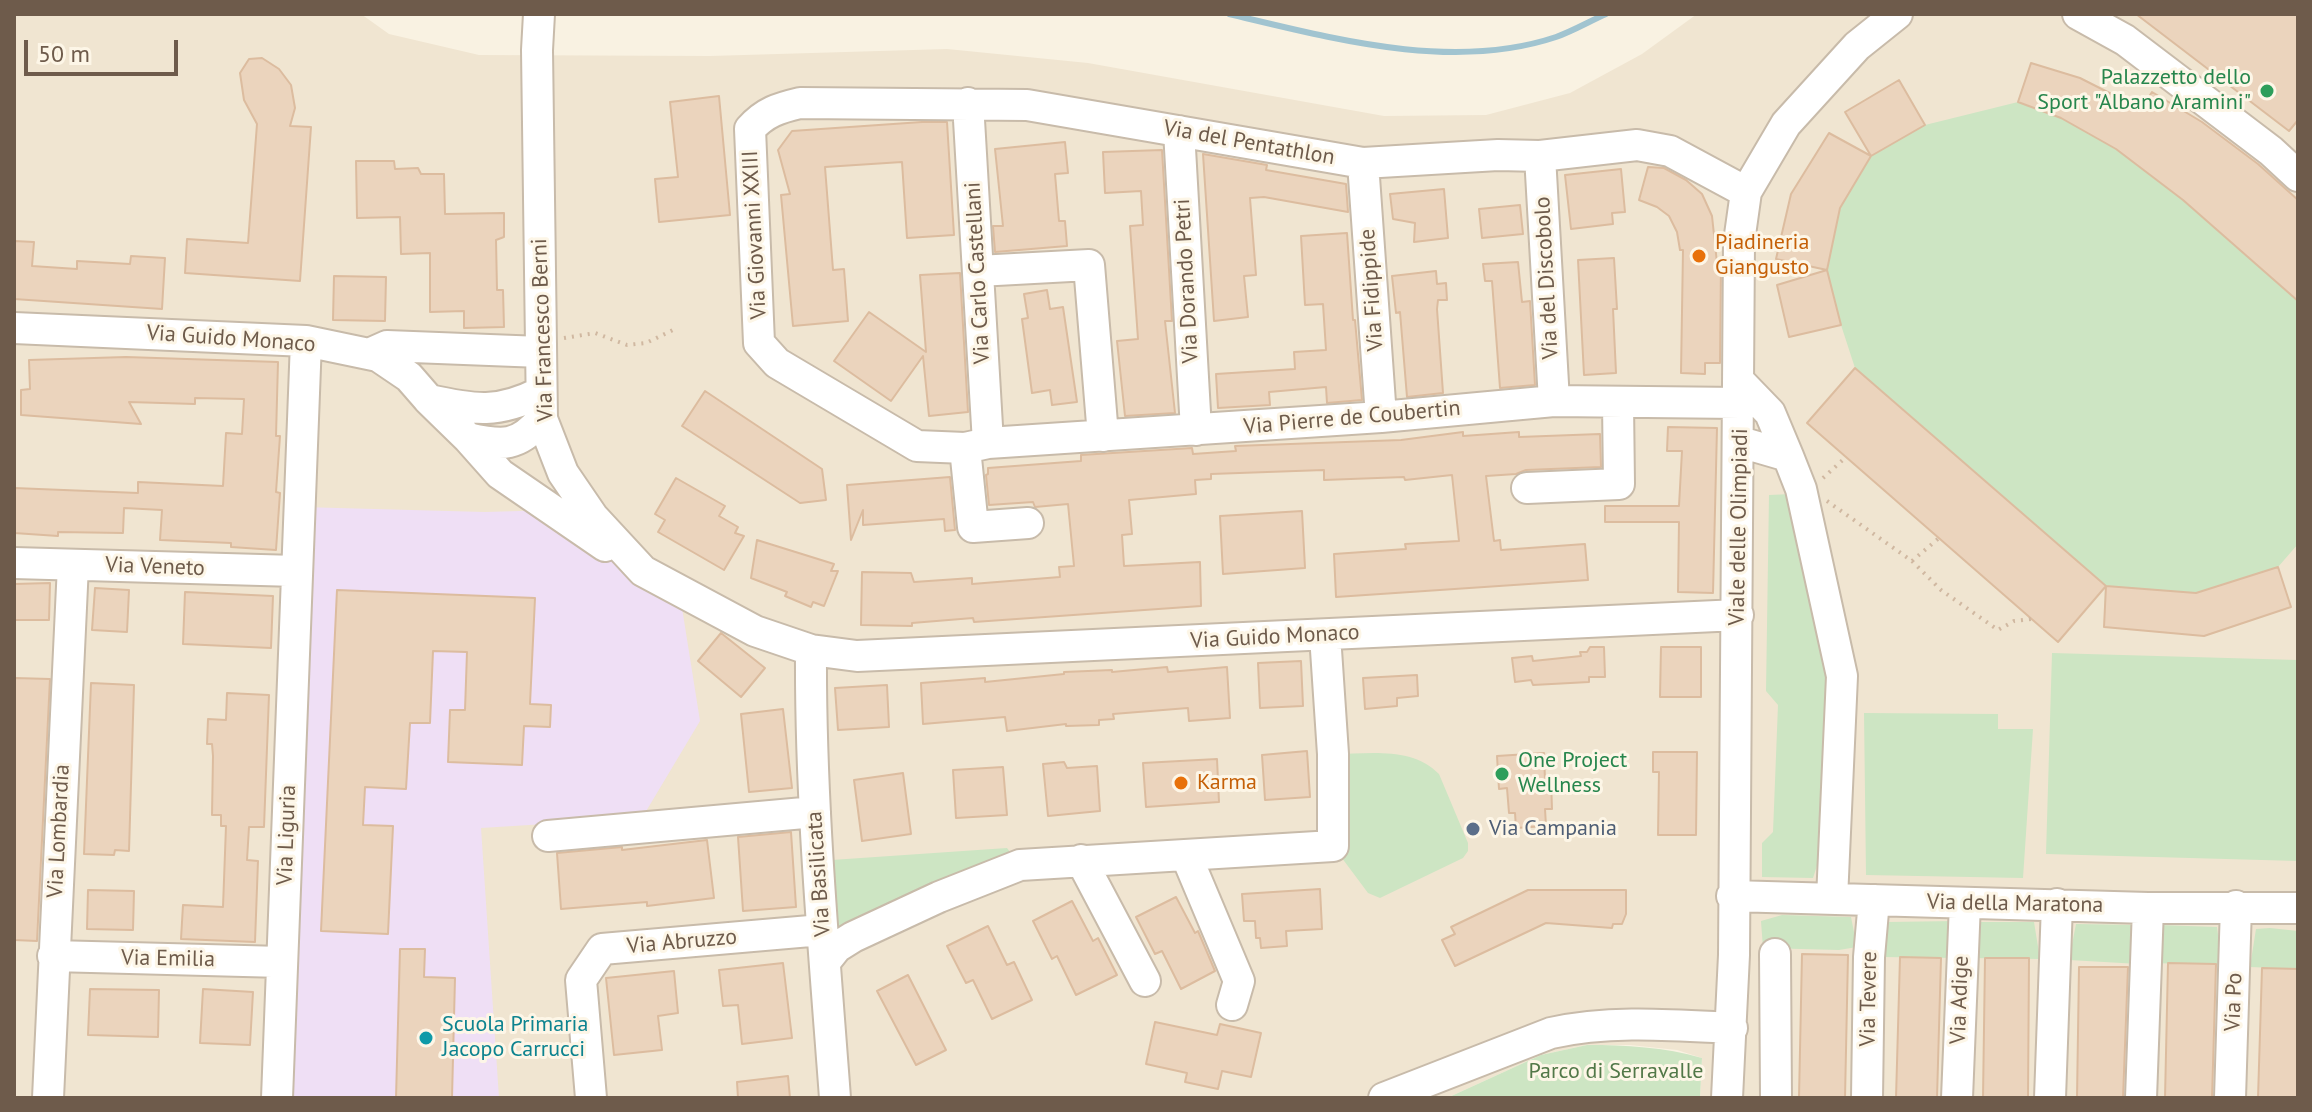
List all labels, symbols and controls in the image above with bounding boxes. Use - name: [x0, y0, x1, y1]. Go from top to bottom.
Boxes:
- scale bar: [28, 24, 182, 74]
- text: 50 m: [38, 38, 90, 69]
- place label: Palazzetto dello Sport "Albano Aramini": [2037, 65, 2251, 116]
- marker: Palazzetto dello Sport "Albano Aramini": [2258, 82, 2276, 100]
- street label: Via del Pentathlon: [1161, 115, 1337, 171]
- street label: Via Giovanni XXIII: [737, 150, 773, 320]
- street label: Via Carlo Castellani: [960, 181, 996, 365]
- street label: Via del Discobolo: [1530, 196, 1564, 360]
- street label: Via Dorando Petri: [1170, 198, 1204, 364]
- street label: Via Fidippide: [1355, 228, 1389, 352]
- place label: Piadineria Giangusto: [1715, 230, 1809, 282]
- street label: Via Francesco Berni: [527, 238, 559, 422]
- marker: Piadineria Giangusto: [1690, 247, 1708, 265]
- street label: Via Guido Monaco: [146, 320, 316, 358]
- street label: Via Pierre de Coubertin: [1243, 395, 1461, 441]
- street label: Viale delle Olimpiadi: [1724, 428, 1754, 626]
- street label: Via Veneto: [105, 552, 205, 582]
- street label: Via Guido Monaco: [1190, 619, 1360, 655]
- place label: One Project Wellness: [1518, 748, 1627, 800]
- street label: Via Lombardia: [42, 763, 76, 899]
- marker: One Project Wellness: [1493, 765, 1511, 783]
- place label: Karma: [1197, 770, 1257, 796]
- marker: Karma: [1172, 774, 1190, 792]
- street label: Via Liguria: [272, 784, 302, 886]
- street label: Via Basilicata: [801, 810, 837, 938]
- place label: Via Campania: [1489, 816, 1617, 842]
- marker: Via Campania: [1464, 820, 1482, 838]
- street label: Via della Maratona: [1927, 889, 2103, 919]
- street label: Via Abruzzo: [626, 924, 738, 960]
- street label: Via Emilia: [121, 945, 215, 973]
- street label: Via Tevere: [1855, 951, 1883, 1047]
- street label: Via Adige: [1945, 955, 1975, 1045]
- street label: Via Po: [2220, 972, 2248, 1032]
- place label: Scuola Primaria Jacopo Carrucci: [442, 1012, 588, 1064]
- marker: Scuola Primaria Jacopo Carrucci: [417, 1029, 435, 1047]
- park label: Parco di Serravalle: [1529, 1059, 1703, 1085]

